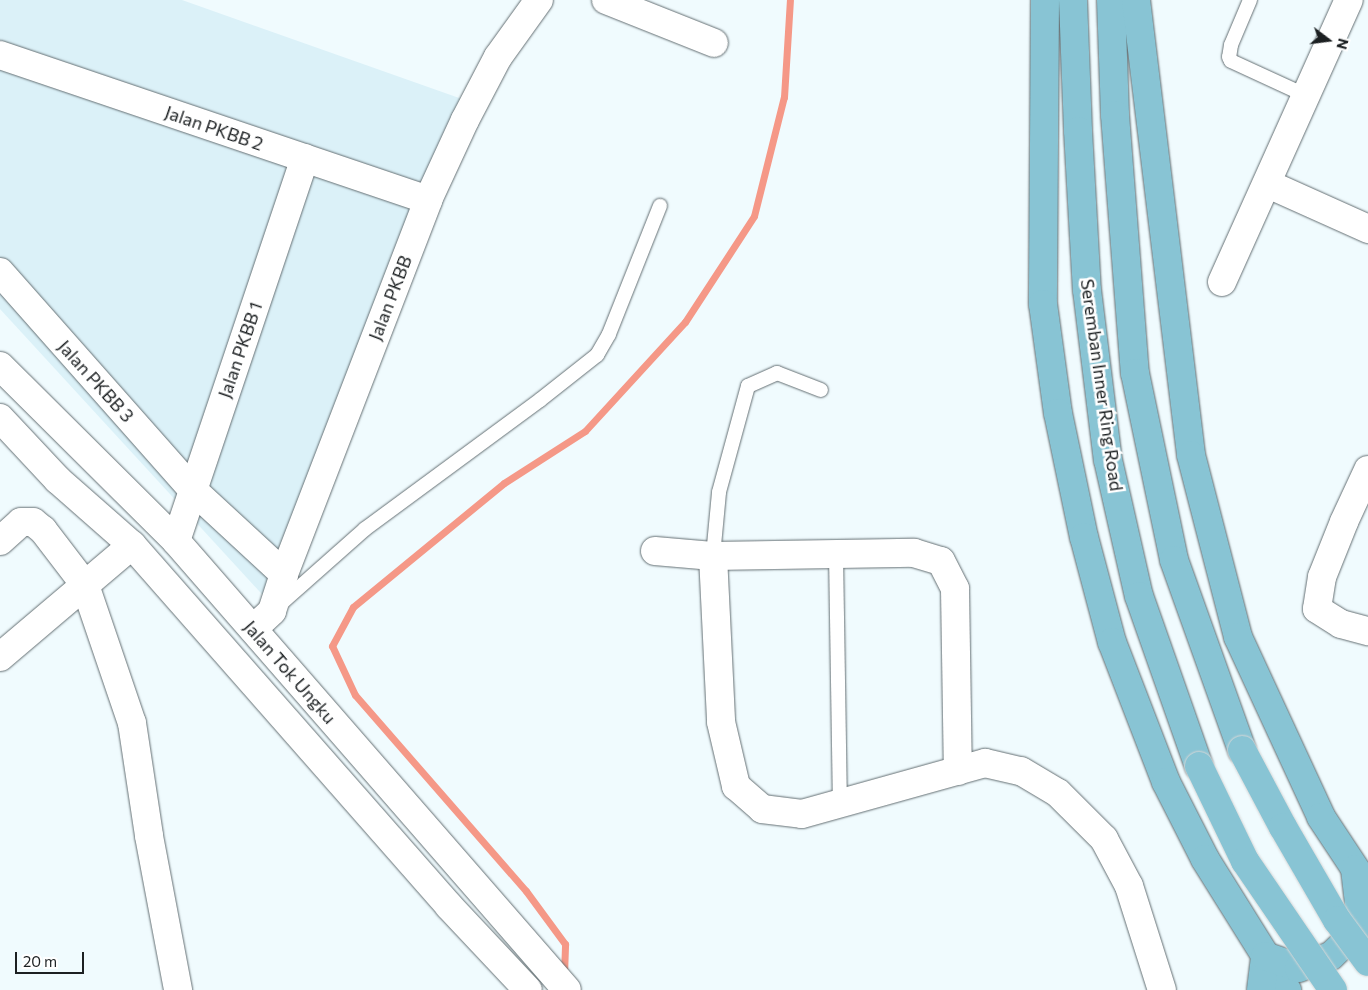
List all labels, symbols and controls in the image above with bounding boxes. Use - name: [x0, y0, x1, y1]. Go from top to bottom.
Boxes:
- north arrow: [1303, 15, 1353, 65]
- text: N: [1333, 37, 1353, 51]
- street label: Jalan PKBB 2: [162, 101, 266, 155]
- street label: Jalan PKBB: [364, 253, 416, 343]
- street label: Seremban Inner Ring Road: [1076, 278, 1128, 492]
- street label: Jalan PKBB 1: [213, 299, 267, 401]
- street label: Jalan PKBB 3: [54, 336, 138, 426]
- street label: Jalan Tok Ungku: [239, 616, 341, 728]
- scale bar: [18, 942, 86, 974]
- text: 20 m: [23, 952, 57, 970]

